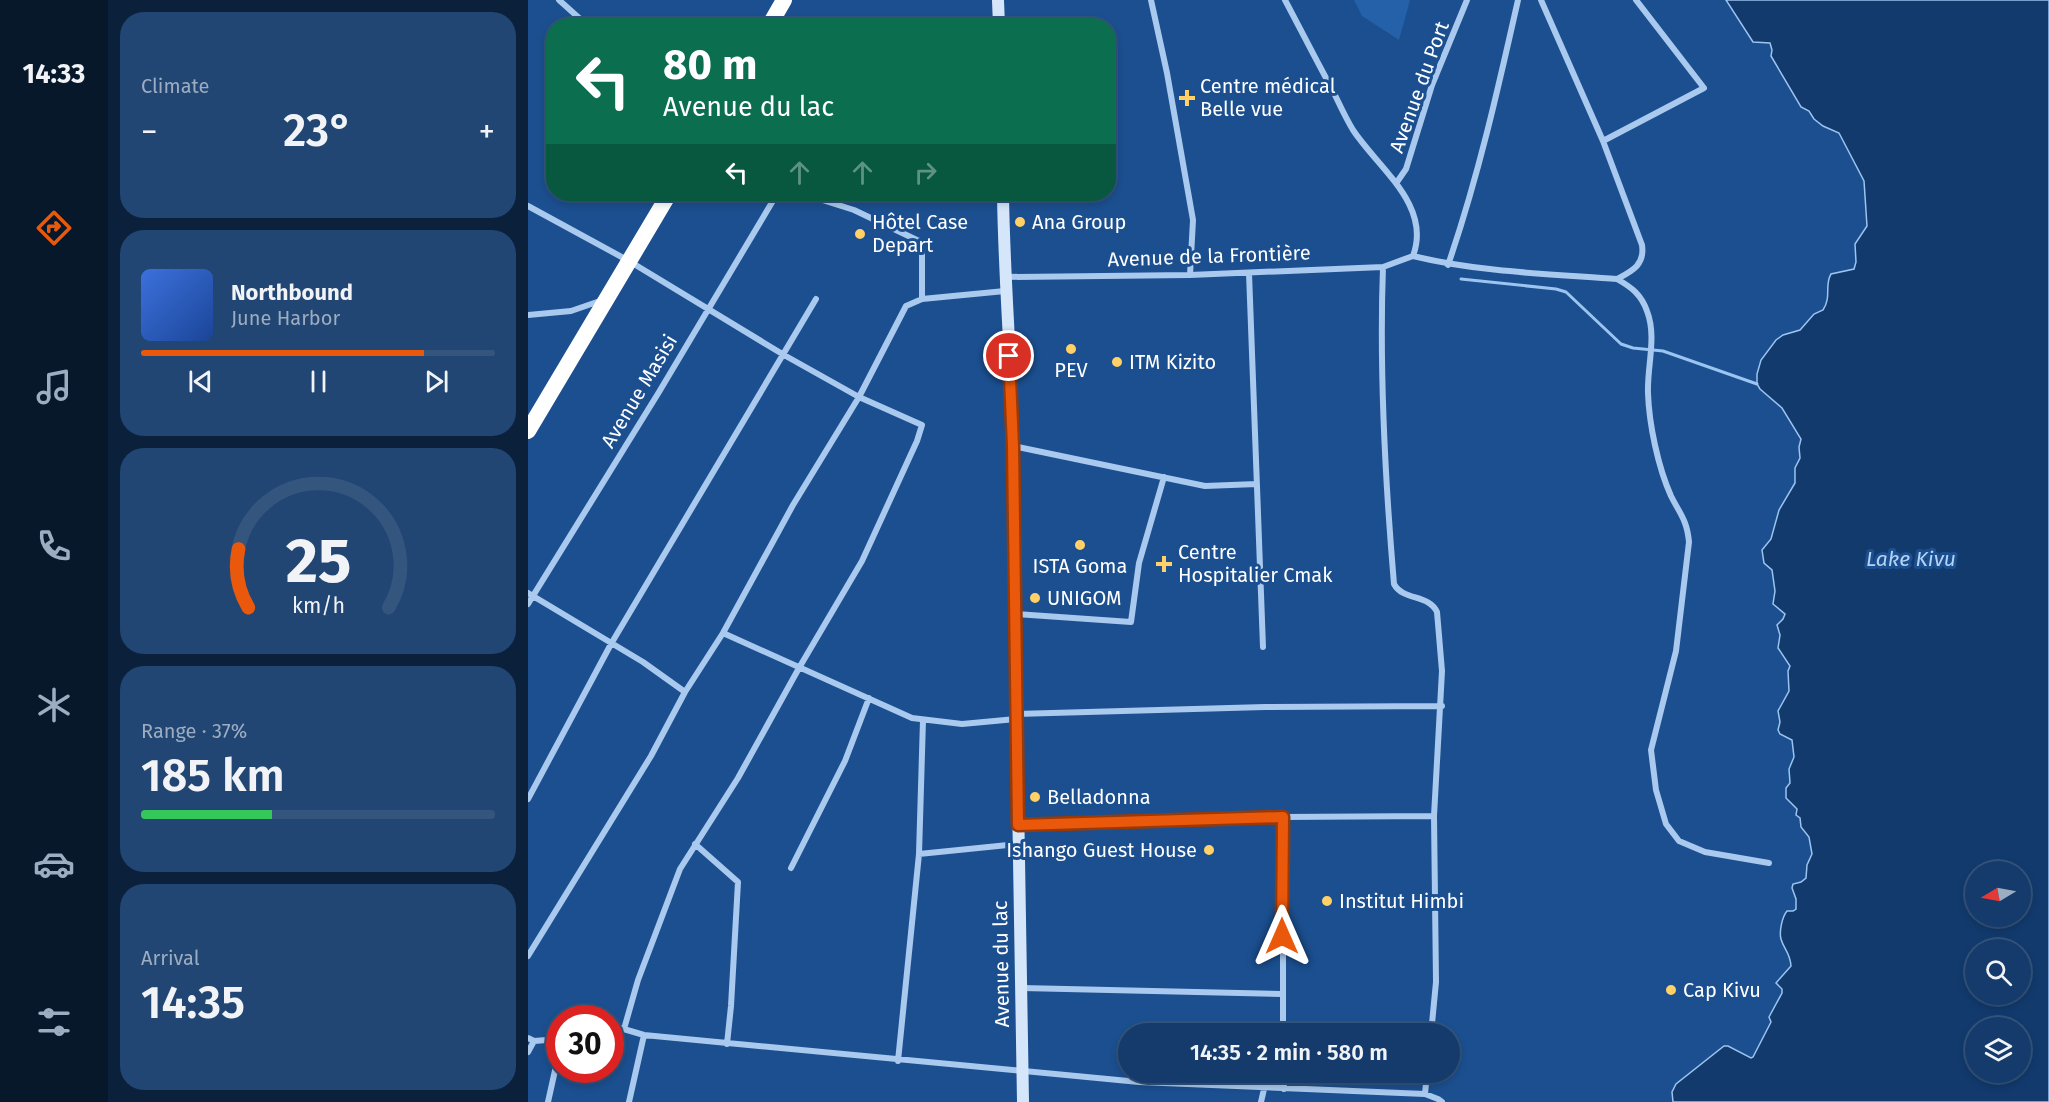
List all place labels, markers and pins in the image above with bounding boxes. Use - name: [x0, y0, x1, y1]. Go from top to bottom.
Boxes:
- place label: Centre médical Belle vue: [1200, 74, 1336, 121]
- marker: Centre médical Belle vue: [1178, 89, 1196, 107]
- place label: Hôtel Case Depart: [872, 210, 968, 257]
- place label: Ana Group: [1032, 210, 1126, 234]
- marker: Ana Group: [1013, 215, 1027, 229]
- marker: Hôtel Case Depart: [853, 227, 867, 241]
- pin: [983, 330, 1034, 381]
- marker: PEV: [1064, 342, 1078, 356]
- place label: ITM Kizito: [1129, 350, 1216, 374]
- marker: ITM Kizito: [1110, 355, 1124, 369]
- place label: PEV: [1054, 358, 1088, 382]
- marker: ISTA Goma: [1073, 538, 1087, 552]
- place label: Centre Hospitalier Cmak: [1178, 540, 1333, 587]
- place label: ISTA Goma: [1033, 554, 1127, 578]
- marker: Centre Hospitalier Cmak: [1155, 555, 1173, 573]
- place label: UNIGOM: [1047, 586, 1122, 610]
- marker: UNIGOM: [1028, 591, 1042, 605]
- place label: Belladonna: [1047, 785, 1151, 809]
- marker: Belladonna: [1028, 790, 1042, 804]
- place label: Ishango Guest House: [1006, 838, 1197, 862]
- marker: Ishango Guest House: [1202, 843, 1216, 857]
- place label: Institut Himbi: [1339, 889, 1464, 913]
- marker: Institut Himbi: [1320, 894, 1334, 908]
- place label: Cap Kivu: [1683, 978, 1761, 1002]
- marker: Cap Kivu: [1664, 983, 1678, 997]

